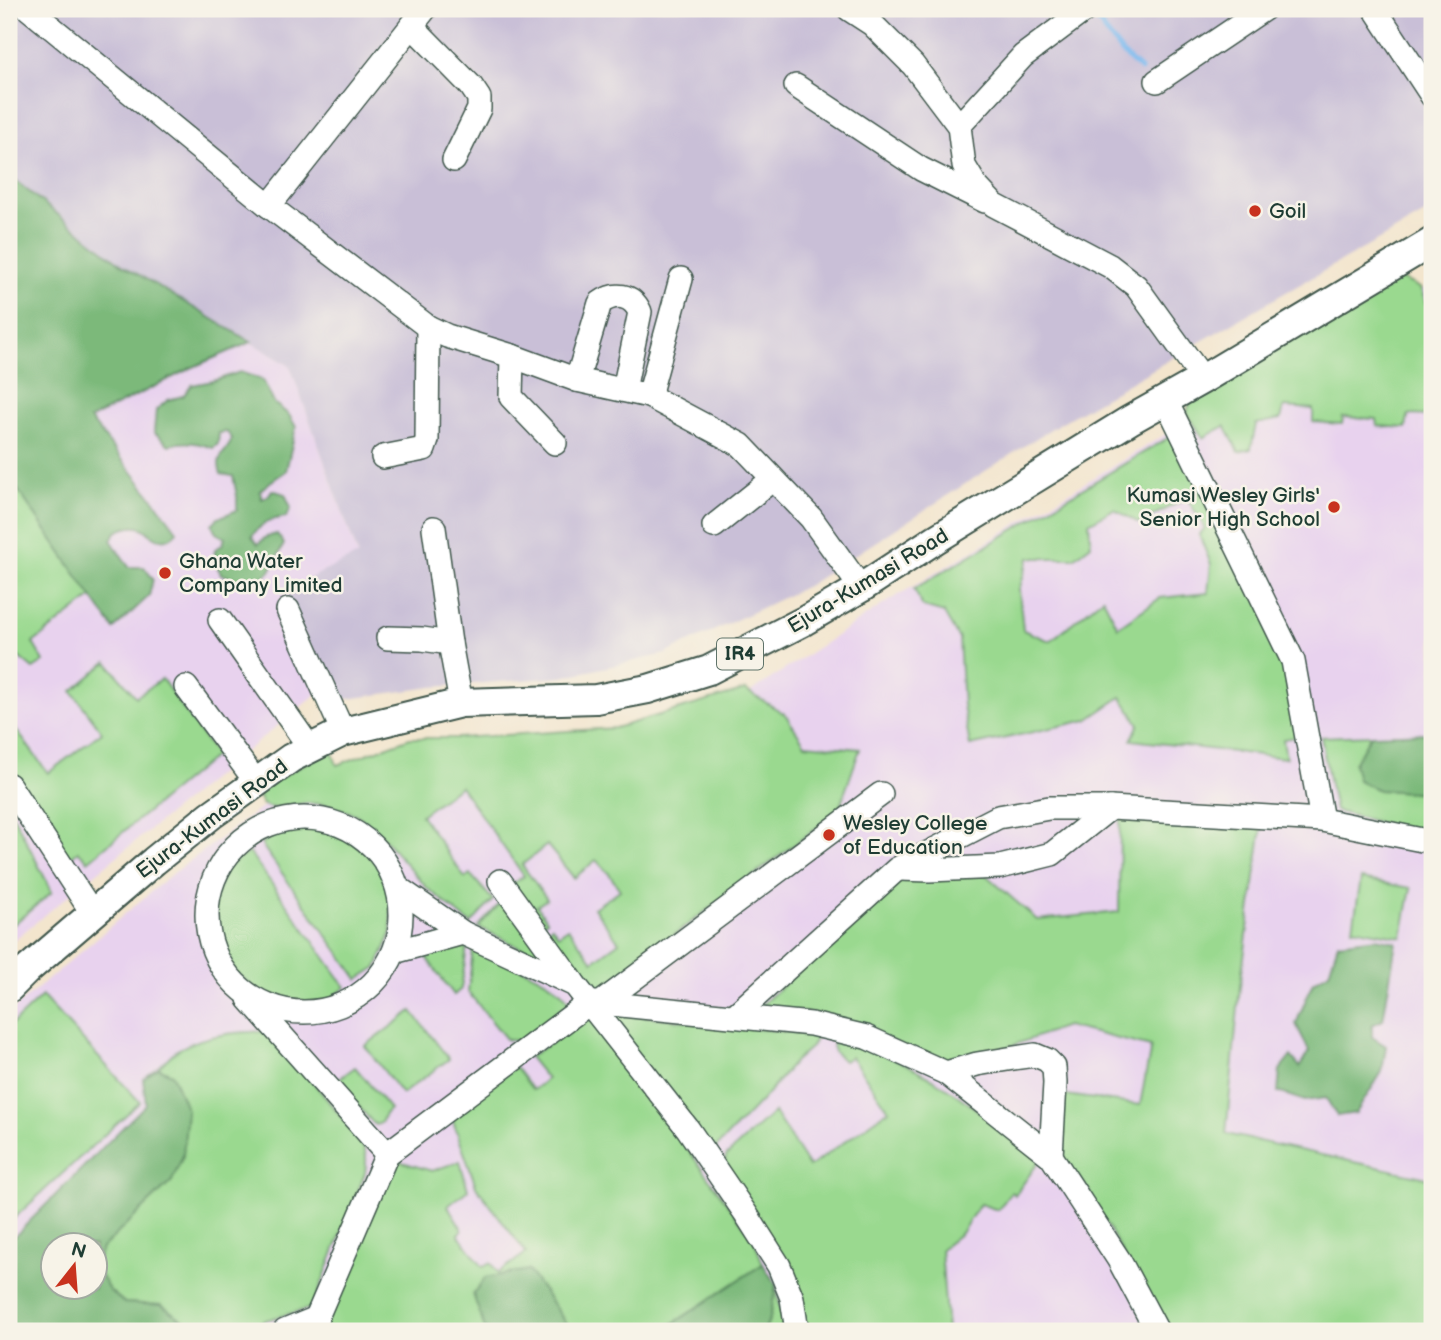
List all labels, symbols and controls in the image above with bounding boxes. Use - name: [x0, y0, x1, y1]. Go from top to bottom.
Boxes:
- place label: Goil: [1269, 199, 1306, 224]
- marker: Goil: [1247, 203, 1263, 219]
- place label: Kumasi Wesley Girls' Senior High School: [1126, 483, 1320, 532]
- marker: Kumasi Wesley Girls' Senior High School: [1326, 499, 1342, 515]
- street label: Ejura-Kumasi Road: [783, 523, 953, 639]
- place label: Ghana Water Company Limited: [179, 549, 343, 598]
- marker: Ghana Water Company Limited: [157, 565, 173, 581]
- road number: IR4: [717, 638, 763, 670]
- street label: Ejura-Kumasi Road: [131, 754, 293, 884]
- place label: Wesley College of Education: [843, 811, 988, 860]
- marker: Wesley College of Education: [821, 827, 837, 843]
- north arrow: [38, 1232, 108, 1302]
- text: N: [68, 1238, 89, 1264]

